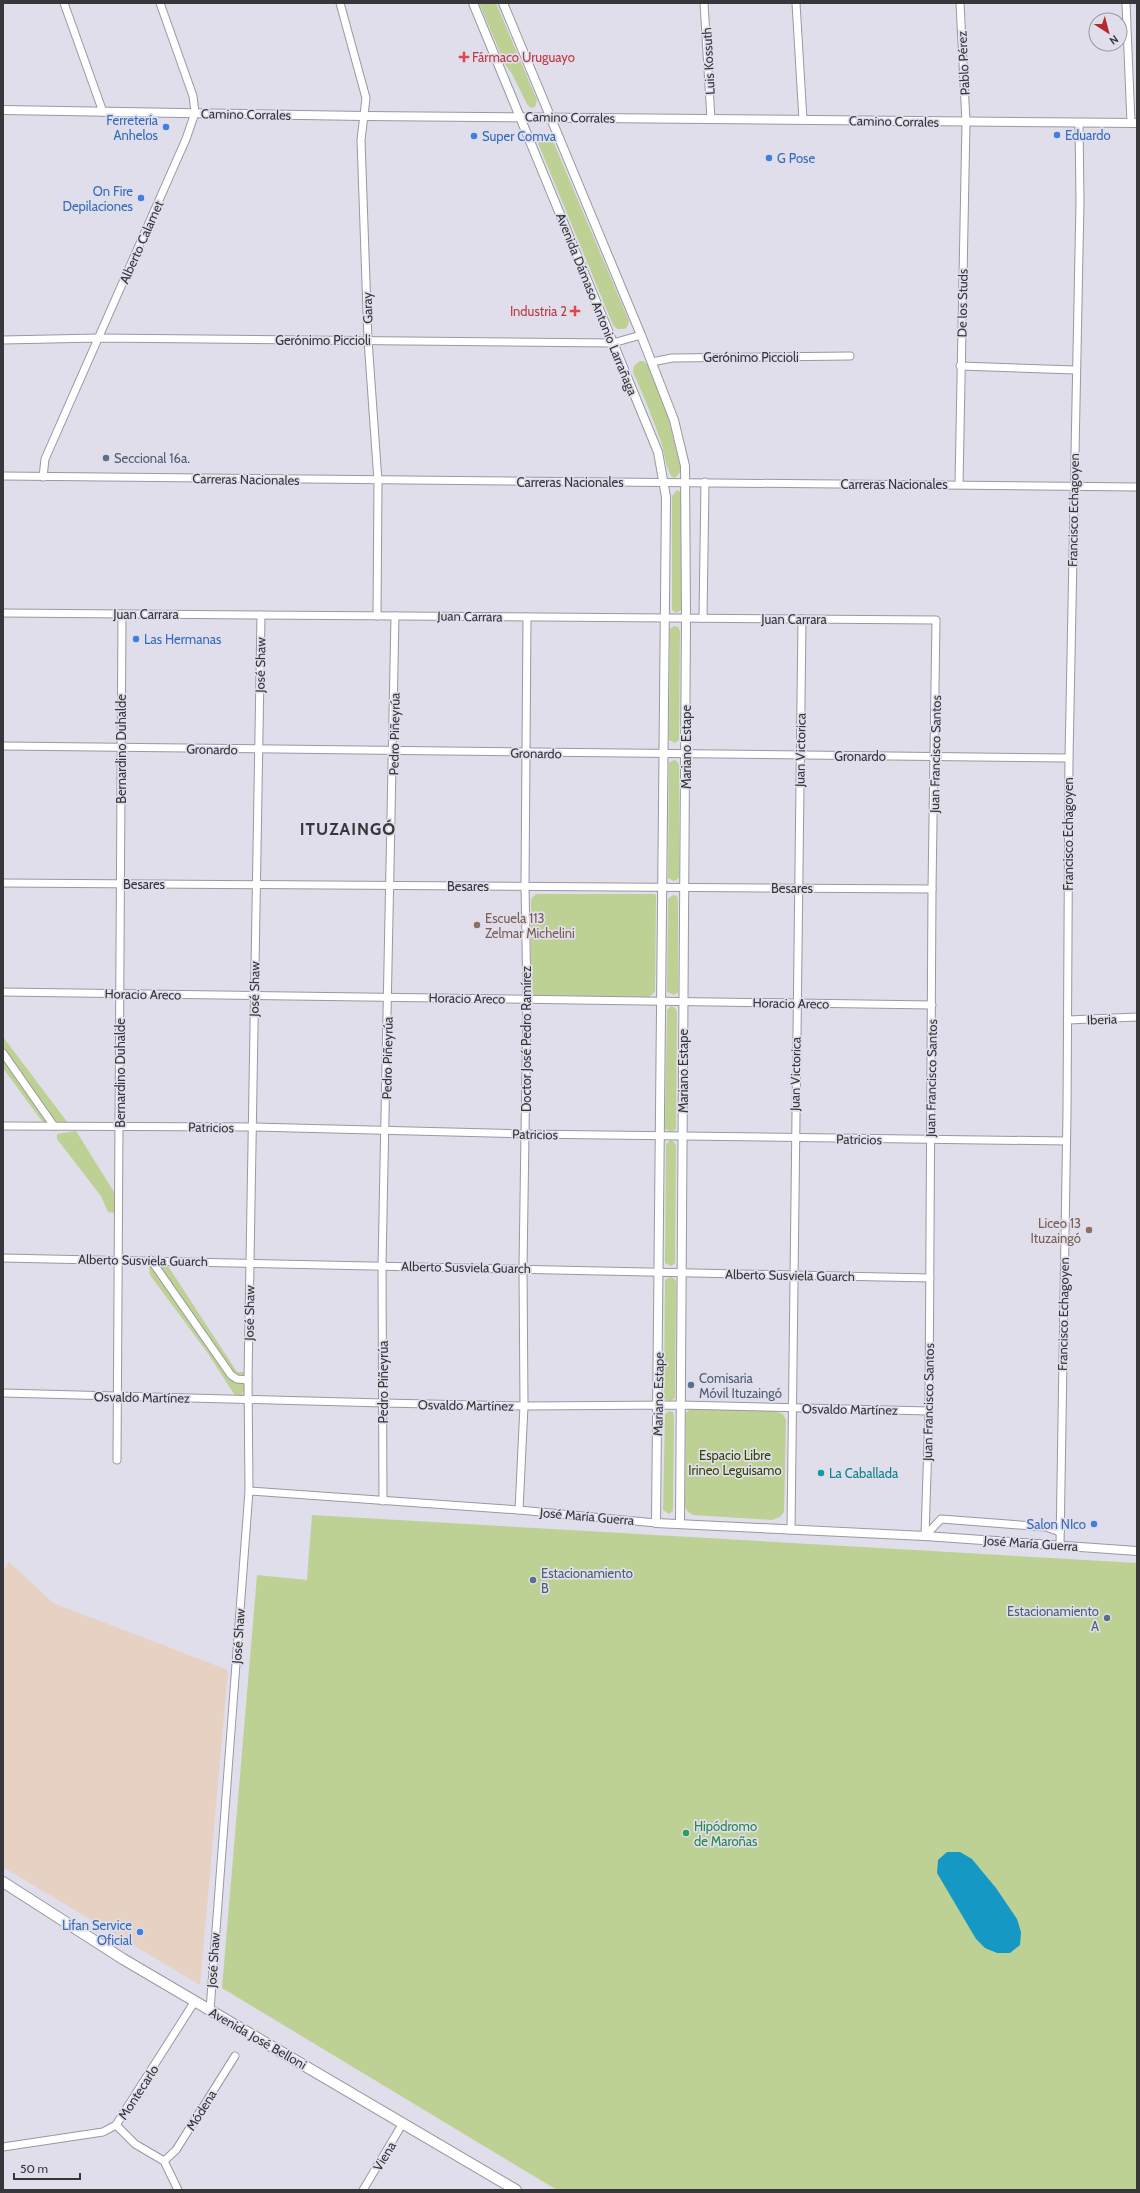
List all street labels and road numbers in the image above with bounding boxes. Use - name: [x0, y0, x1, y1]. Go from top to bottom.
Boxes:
- street label: Luis Kossuth: [698, 27, 718, 95]
- street label: Pablo Pérez: [953, 30, 973, 96]
- street label: Camino Corrales: [201, 105, 292, 123]
- street label: Camino Corrales: [525, 108, 616, 126]
- street label: Camino Corrales: [849, 112, 940, 130]
- street label: Alberto Calamet: [116, 197, 167, 286]
- street label: Avenida Dámaso Antonio Larrañaga: [553, 210, 641, 398]
- street label: De los Studs: [953, 268, 971, 337]
- street label: Garay: [358, 292, 376, 324]
- street label: Gerónimo Piccioli: [275, 332, 371, 348]
- street label: Gerónimo Piccioli: [703, 349, 799, 365]
- street label: Francisco Echagoyen: [1064, 453, 1082, 567]
- street label: Carreras Nacionales: [192, 470, 300, 488]
- street label: Carreras Nacionales: [516, 474, 624, 490]
- street label: Carreras Nacionales: [840, 476, 948, 492]
- street label: Juan Carrara: [112, 606, 179, 622]
- street label: Juan Carrara: [436, 607, 504, 625]
- street label: Juan Carrara: [760, 611, 827, 627]
- street label: José Shaw: [252, 637, 268, 694]
- street label: Pedro Piñeyrúa: [385, 692, 403, 776]
- street label: Bernardino Duhalde: [113, 694, 129, 804]
- street label: Juan Francisco Santos: [926, 694, 944, 814]
- street label: Mariano Estape: [678, 705, 694, 789]
- street label: Juan Victorica: [791, 712, 809, 788]
- street label: Gronardo: [186, 741, 238, 757]
- street label: Gronardo: [510, 745, 562, 761]
- street label: Gronardo: [834, 748, 886, 764]
- street label: Francisco Echagoyen: [1060, 777, 1076, 891]
- street label: Besares: [123, 876, 166, 892]
- street label: Besares: [447, 878, 490, 894]
- street label: Besares: [771, 880, 814, 896]
- street label: José Shaw: [246, 961, 262, 1018]
- street label: Doctor José Pedro Ramírez: [518, 966, 534, 1112]
- street label: Horacio Areco: [105, 985, 181, 1003]
- street label: Horacio Areco: [429, 989, 505, 1007]
- street label: Horacio Areco: [753, 994, 829, 1012]
- street label: Iberia: [1087, 1010, 1118, 1028]
- street label: Pedro Piñeyrúa: [378, 1016, 396, 1100]
- street label: Bernardino Duhalde: [112, 1018, 128, 1128]
- street label: Juan Francisco Santos: [922, 1018, 940, 1138]
- street label: Mariano Estape: [675, 1029, 691, 1113]
- street label: Juan Victorica: [786, 1036, 804, 1112]
- street label: Patricios: [188, 1119, 235, 1135]
- street label: Patricios: [512, 1126, 559, 1142]
- street label: Patricios: [836, 1131, 883, 1147]
- street label: Alberto Susviela Guarch: [78, 1251, 208, 1269]
- street label: Francisco Echagoyen: [1054, 1257, 1072, 1371]
- street label: Alberto Susviela Guarch: [401, 1258, 531, 1276]
- street label: Alberto Susviela Guarch: [725, 1266, 855, 1284]
- street label: José Shaw: [241, 1285, 257, 1342]
- street label: Pedro Piñeyrúa: [375, 1340, 391, 1423]
- street label: Juan Francisco Santos: [919, 1342, 937, 1462]
- street label: Mariano Estape: [649, 1351, 667, 1436]
- street label: Osvaldo Martínez: [94, 1388, 190, 1406]
- street label: Osvaldo Martínez: [418, 1396, 514, 1414]
- street label: Osvaldo Martínez: [802, 1400, 898, 1418]
- street label: José María Guerra: [538, 1504, 636, 1528]
- street label: José María Guerra: [982, 1532, 1079, 1554]
- street label: José Shaw: [228, 1607, 248, 1665]
- street label: José Shaw: [203, 1931, 223, 1989]
- street label: Avenida José Belloni: [206, 2004, 310, 2072]
- street label: Montecarlo: [114, 2062, 162, 2122]
- street label: Módena: [182, 2086, 220, 2133]
- street label: Viena: [369, 2138, 399, 2174]

